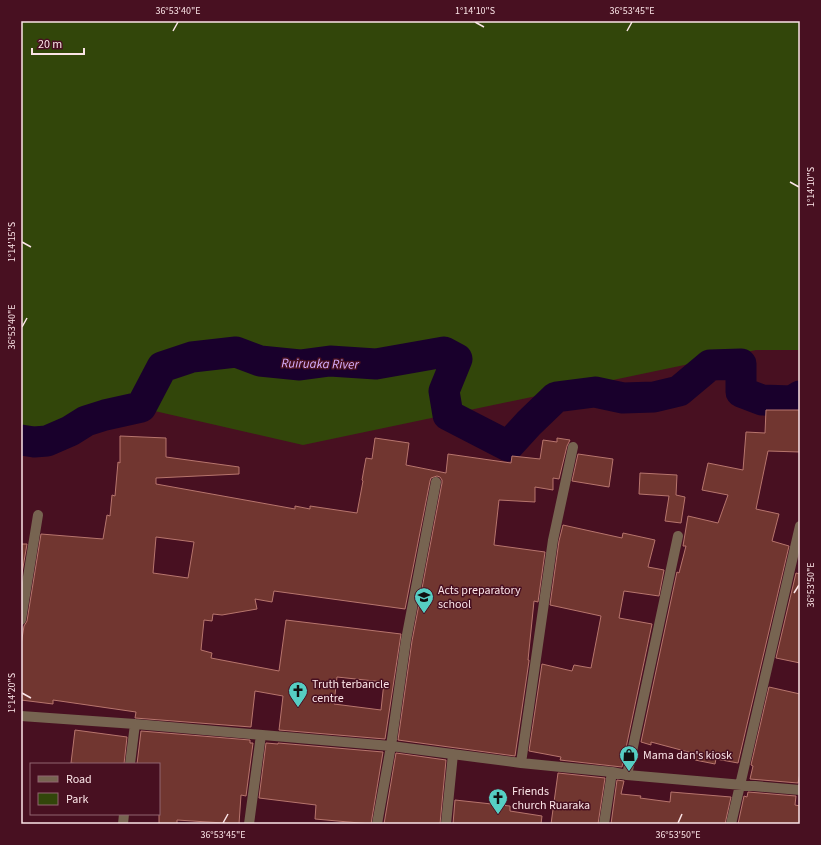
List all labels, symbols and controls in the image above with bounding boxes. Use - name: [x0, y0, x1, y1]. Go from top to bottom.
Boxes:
- text: 36°53'40"E: [155, 4, 201, 18]
- text: 1°14'10"S: [455, 4, 495, 18]
- text: 36°53'45"E: [609, 4, 655, 18]
- scale bar: [32, 30, 84, 56]
- text: 20 m: [38, 36, 62, 53]
- text: 1°14'10"S: [804, 167, 818, 207]
- text: 1°14'15"S: [5, 222, 19, 262]
- text: 36°53'40"E: [5, 304, 19, 350]
- water label: Ruiruaka River: [281, 354, 359, 374]
- text: 36°53'50"E: [804, 562, 818, 608]
- place label: Acts preparatory school: [438, 582, 521, 613]
- school or university icon: Acts preparatory school: [413, 586, 435, 614]
- text: 1°14'20"S: [5, 673, 19, 713]
- place label: Truth terbancle centre: [312, 676, 389, 707]
- church icon: Truth terbancle centre: [287, 680, 309, 708]
- shop icon: Mama dan's kiosk: [618, 744, 640, 772]
- place label: Mama dan's kiosk: [643, 747, 732, 764]
- legend: [30, 763, 160, 815]
- text: Road: [66, 771, 92, 788]
- place label: Friends church Ruaraka: [512, 783, 590, 814]
- church icon: Friends church Ruaraka: [487, 787, 509, 815]
- text: Park: [66, 791, 88, 808]
- text: 36°53'45"E: [200, 828, 246, 842]
- text: 36°53'50"E: [655, 828, 701, 842]

